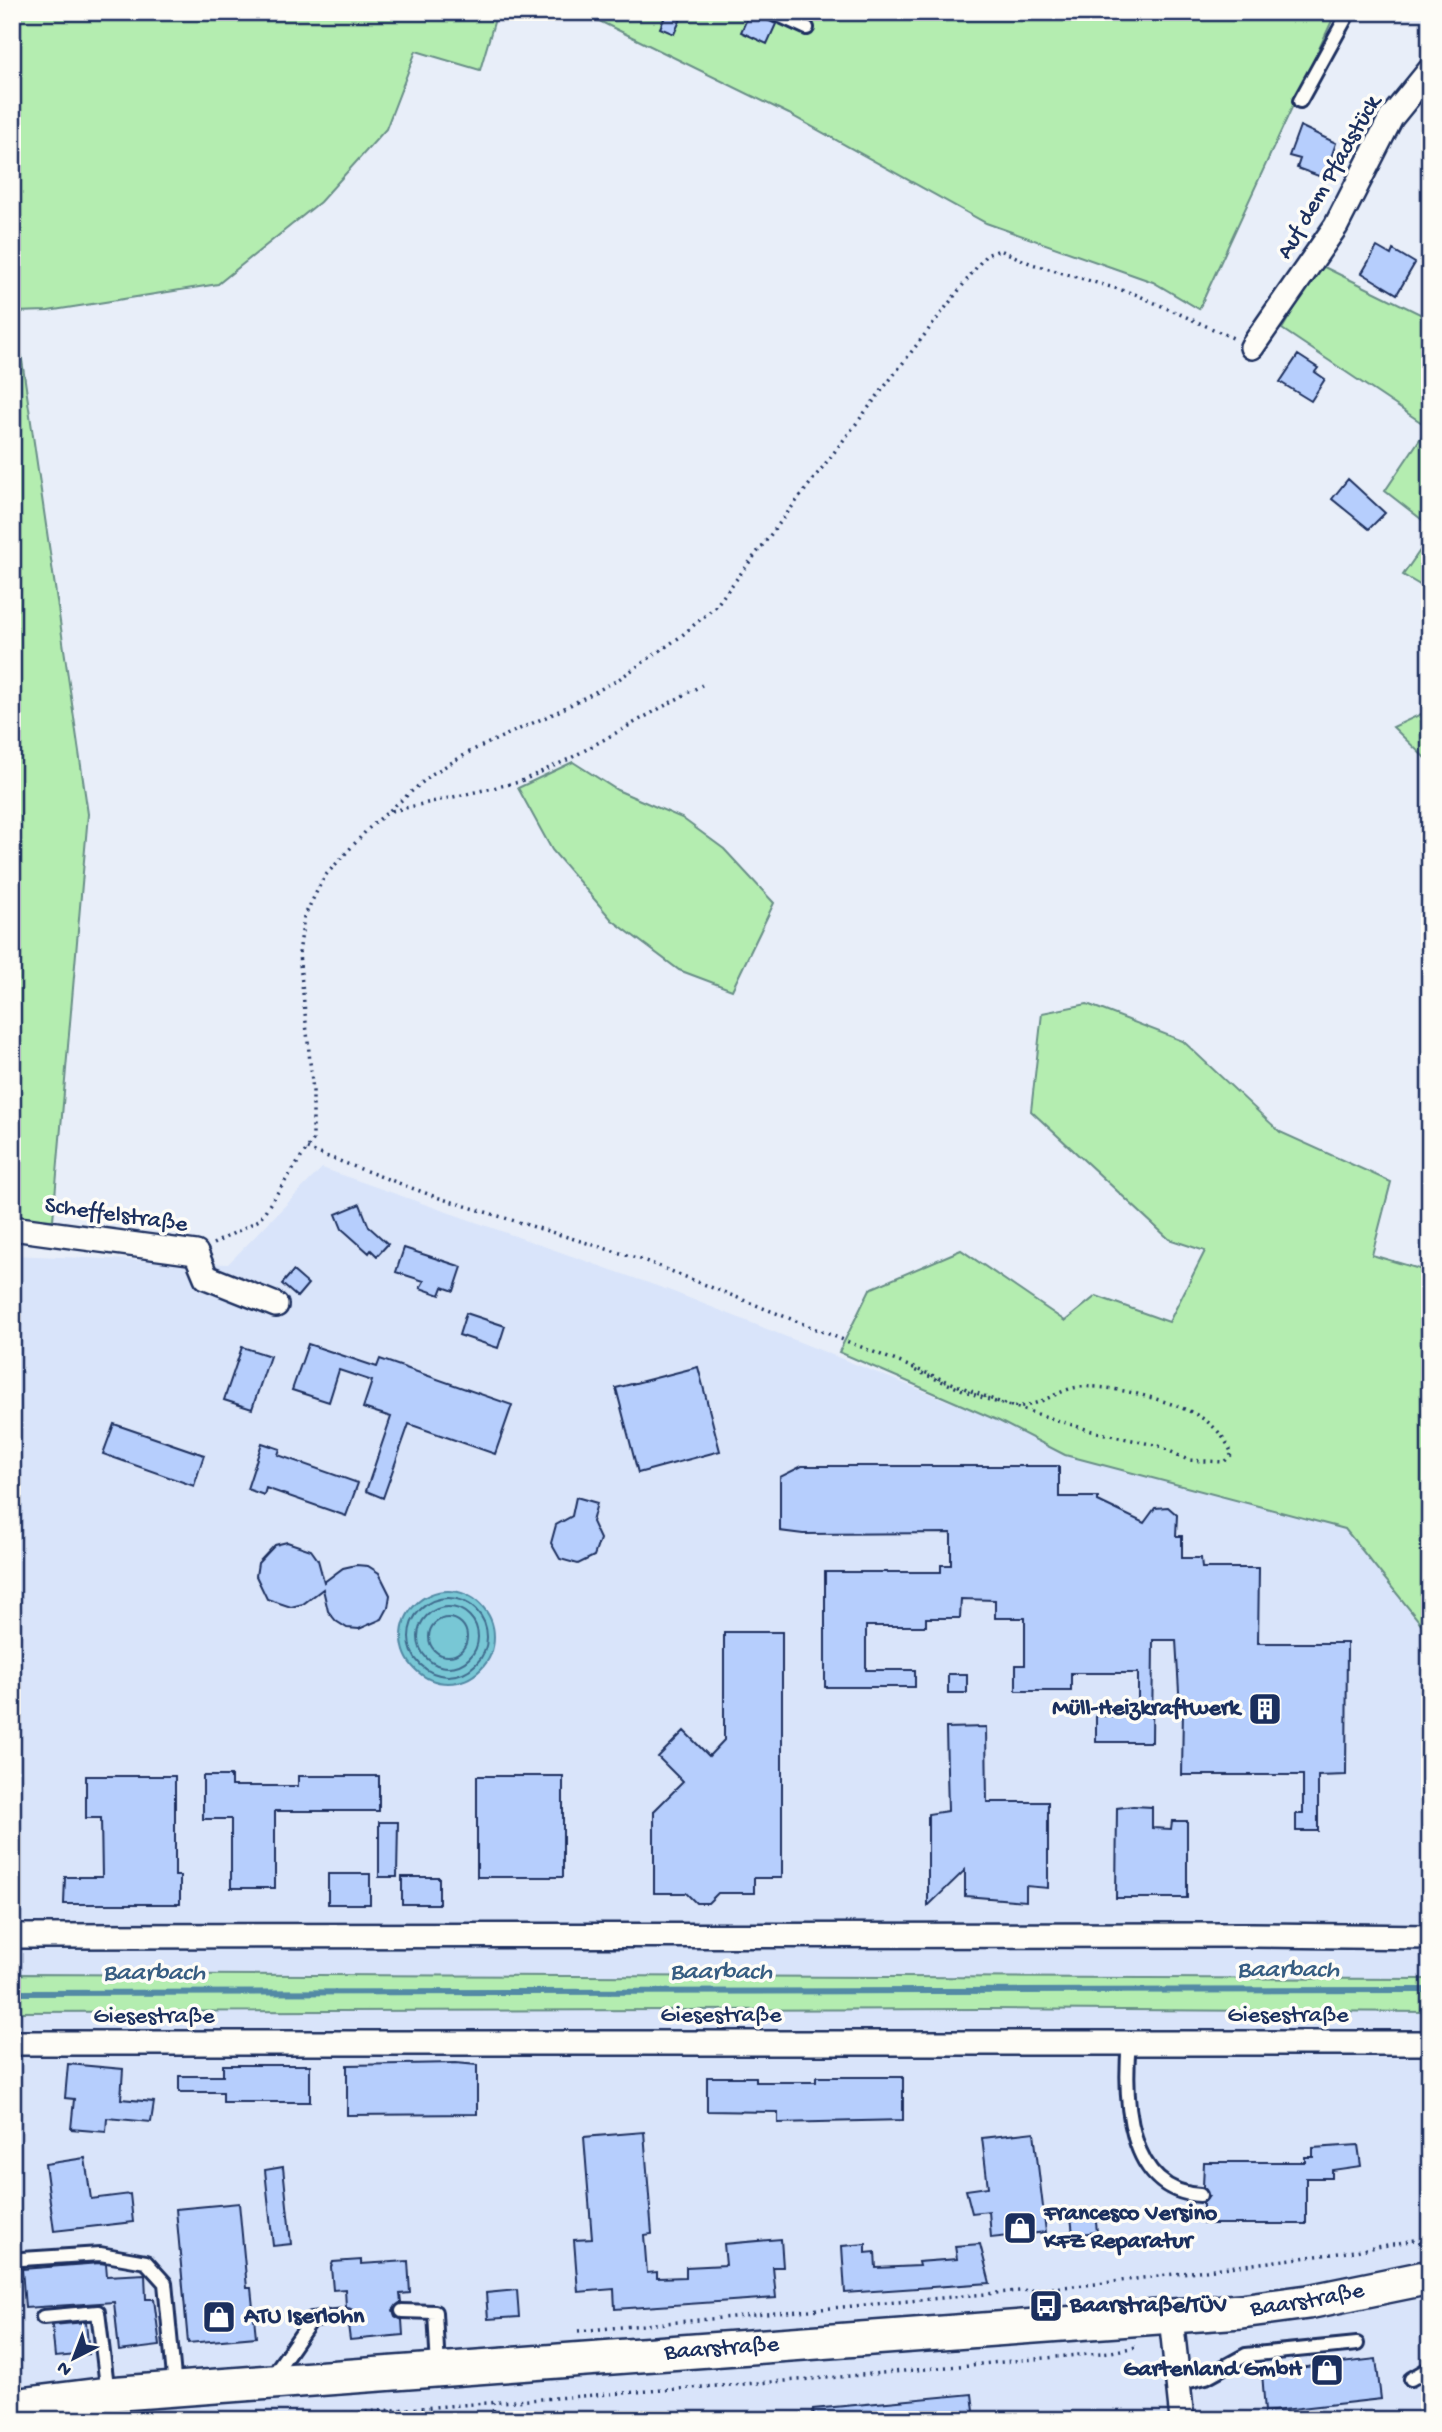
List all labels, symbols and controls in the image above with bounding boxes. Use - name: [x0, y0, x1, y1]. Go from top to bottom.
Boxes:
- street label: Auf dem Pfadstück: [1271, 89, 1390, 265]
- street label: Scheffelstraße: [42, 1192, 190, 1240]
- building icon: Müll-Heizkraftwerk: [1246, 1690, 1284, 1728]
- place label: Müll-Heizkraftwerk: [1052, 1695, 1243, 1724]
- water label: Baarbach: [1237, 1956, 1340, 1987]
- water label: Baarbach: [670, 1958, 773, 1989]
- water label: Baarbach: [103, 1959, 206, 1990]
- street label: Giesestraße: [660, 2002, 782, 2031]
- street label: Giesestraße: [1227, 2002, 1349, 2031]
- street label: Giesestraße: [93, 2003, 215, 2032]
- place label: Francesco Versino KFZ Reparatur: [1043, 2200, 1218, 2257]
- shop icon: Francesco Versino KFZ Reparatur: [1001, 2209, 1039, 2247]
- street label: Baarstraße: [1248, 2276, 1367, 2324]
- bus stop icon: Baarstraße/TÜV: [1027, 2287, 1065, 2325]
- place label: Baarstraße/TÜV: [1069, 2292, 1227, 2321]
- shop icon: ATU Iserlohn: [200, 2298, 238, 2336]
- place label: ATU Iserlohn: [243, 2303, 365, 2332]
- north arrow: [38, 2324, 108, 2394]
- street label: Baarstraße: [662, 2330, 781, 2368]
- shop icon: Gartenland GmbH: [1308, 2351, 1346, 2389]
- text: N: [53, 2355, 77, 2381]
- place label: Gartenland GmbH: [1123, 2356, 1303, 2385]

